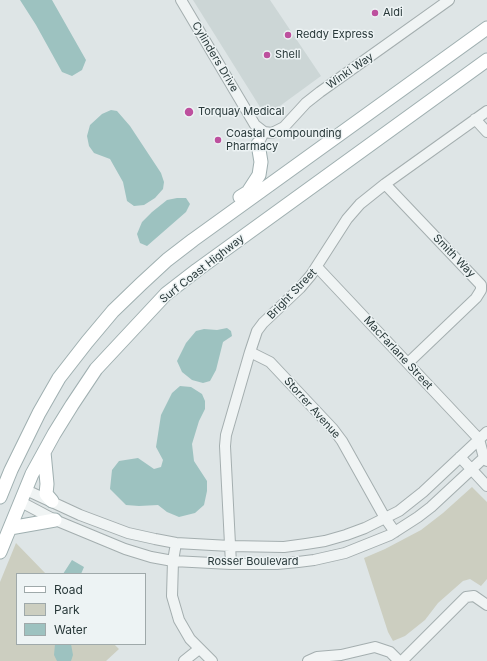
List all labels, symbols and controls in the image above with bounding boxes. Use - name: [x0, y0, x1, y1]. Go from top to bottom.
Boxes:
- place label: Aldi: [383, 6, 403, 20]
- marker: Aldi: [370, 8, 380, 18]
- street label: Cylinders Drive: [189, 19, 241, 95]
- place label: Reddy Express: [296, 28, 373, 42]
- marker: Reddy Express: [283, 30, 293, 40]
- place label: Shell: [275, 48, 300, 62]
- marker: Shell: [262, 50, 272, 60]
- street label: Winki Way: [324, 50, 376, 92]
- place label: Torquay Medical: [198, 105, 284, 119]
- marker: Torquay Medical: [183, 106, 195, 118]
- place label: Coastal Compounding Pharmacy: [226, 127, 342, 153]
- marker: Coastal Compounding Pharmacy: [213, 135, 223, 145]
- street label: Surf Coast Highway: [157, 232, 247, 306]
- street label: Smith Way: [430, 232, 478, 280]
- street label: Bright Street: [265, 266, 319, 322]
- street label: MacFarlane Street: [361, 314, 435, 392]
- street label: Storrer Avenue: [281, 375, 343, 441]
- street label: Rosser Boulevard: [208, 555, 298, 569]
- legend: [16, 573, 146, 645]
- text: Road: [54, 582, 83, 597]
- text: Park: [54, 602, 80, 617]
- text: Water: [54, 622, 87, 637]

